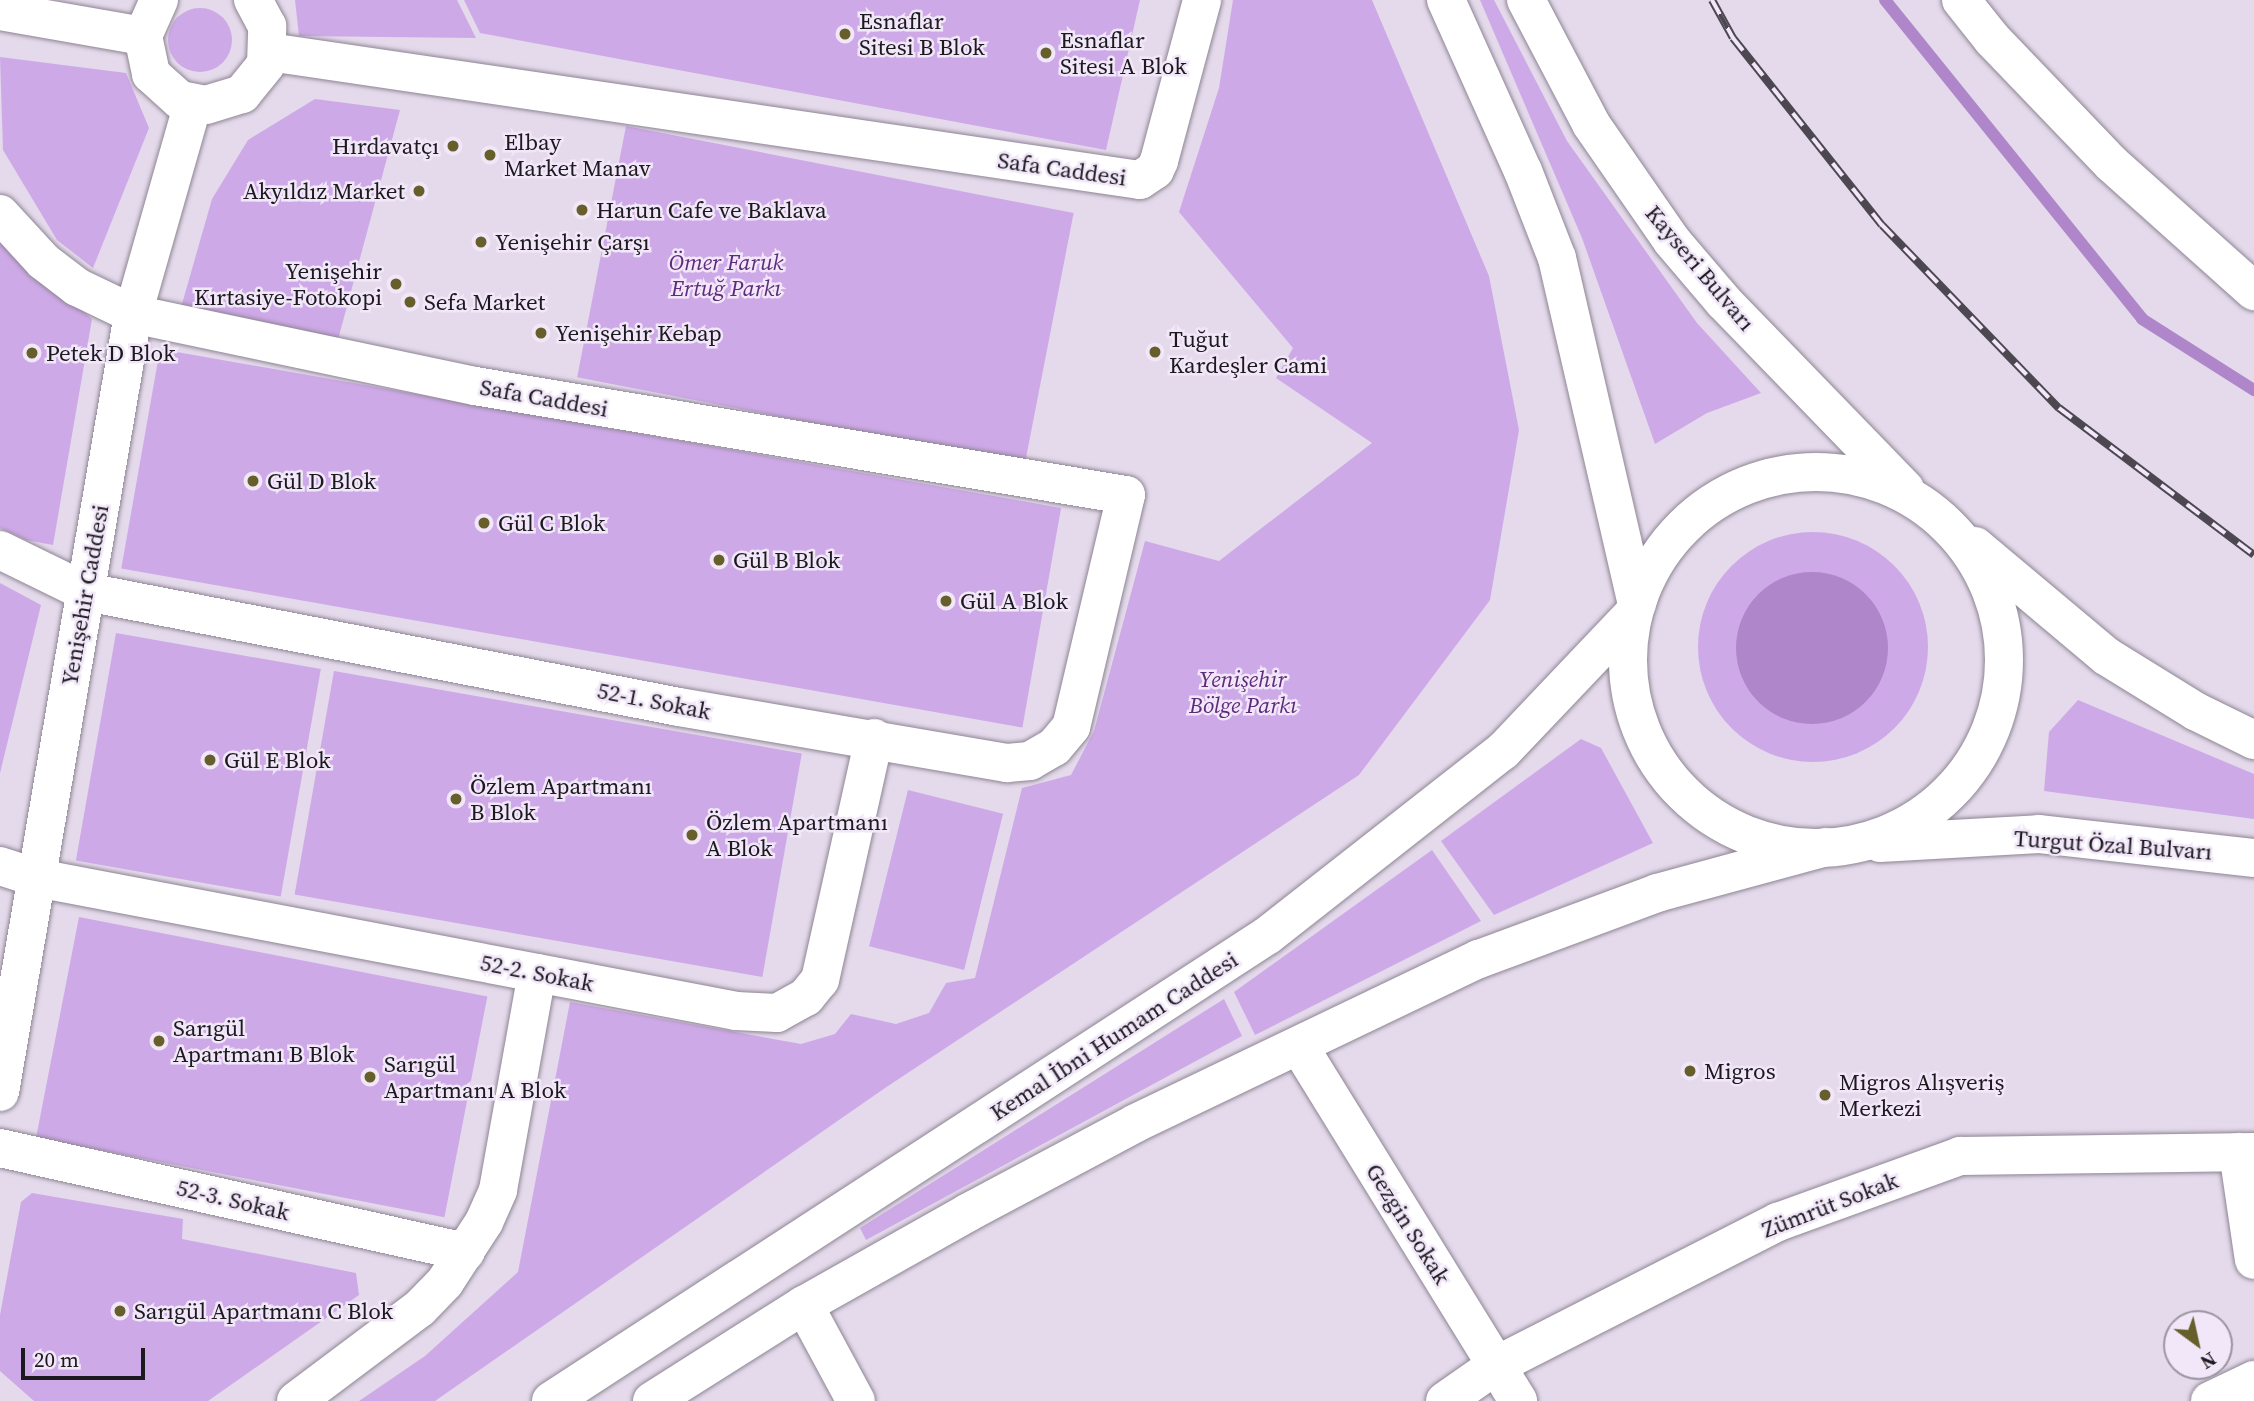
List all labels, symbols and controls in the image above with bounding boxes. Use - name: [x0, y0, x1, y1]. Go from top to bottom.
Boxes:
- place label: Esnaflar Sitesi B Blok: [859, 7, 985, 61]
- marker: Esnaflar Sitesi B Blok: [837, 26, 853, 42]
- place label: Esnaflar Sitesi A Blok: [1060, 26, 1187, 80]
- marker: Esnaflar Sitesi A Blok: [1038, 45, 1054, 61]
- place label: Elbay Market Manav: [504, 128, 651, 182]
- place label: Hırdavatçı: [332, 132, 439, 160]
- marker: Hırdavatçı: [445, 138, 461, 154]
- street label: Safa Caddesi: [996, 146, 1128, 192]
- marker: Elbay Market Manav: [482, 147, 498, 163]
- place label: Akyıldız Market: [243, 177, 405, 205]
- marker: Akyıldız Market: [411, 183, 427, 199]
- place label: Harun Cafe ve Baklava: [596, 196, 827, 224]
- street label: Kayseri Bulvarı: [1640, 200, 1760, 336]
- marker: Harun Cafe ve Baklava: [574, 202, 590, 218]
- place label: Yenişehir Çarşı: [495, 228, 650, 256]
- marker: Yenişehir Çarşı: [473, 234, 489, 250]
- park label: Ömer Faruk Ertuğ Parkı: [669, 248, 783, 302]
- place label: Yenişehir Kırtasiye-Fotokopi: [194, 257, 382, 311]
- marker: Yenişehir Kırtasiye-Fotokopi: [388, 276, 404, 292]
- place label: Sefa Market: [424, 288, 545, 316]
- marker: Sefa Market: [402, 294, 418, 310]
- place label: Yenişehir Kebap: [555, 319, 722, 347]
- marker: Yenişehir Kebap: [533, 325, 549, 341]
- place label: Tuğut Kardeşler Cami: [1169, 325, 1327, 379]
- place label: Petek D Blok: [46, 339, 175, 367]
- marker: Tuğut Kardeşler Cami: [1147, 344, 1163, 360]
- marker: Petek D Blok: [24, 345, 40, 361]
- street label: Safa Caddesi: [478, 373, 610, 423]
- place label: Gül D Blok: [267, 467, 376, 495]
- marker: Gül D Blok: [245, 473, 261, 489]
- street label: Yenişehir Caddesi: [56, 502, 114, 688]
- place label: Gül C Blok: [498, 509, 605, 537]
- marker: Gül C Blok: [476, 515, 492, 531]
- place label: Gül B Blok: [733, 546, 840, 574]
- marker: Gül B Blok: [711, 552, 727, 568]
- place label: Gül A Blok: [960, 587, 1068, 615]
- marker: Gül A Blok: [938, 593, 954, 609]
- park label: Yenişehir Bölge Parkı: [1189, 665, 1297, 719]
- street label: 52-1. Sokak: [595, 676, 713, 726]
- place label: Gül E Blok: [224, 746, 331, 774]
- marker: Gül E Blok: [202, 752, 218, 768]
- place label: Özlem Apartmanı B Blok: [470, 772, 652, 826]
- marker: Özlem Apartmanı B Blok: [448, 791, 464, 807]
- place label: Özlem Apartmanı A Blok: [706, 808, 888, 862]
- street label: Turgut Özal Bulvarı: [2013, 824, 2213, 866]
- marker: Özlem Apartmanı A Blok: [684, 827, 700, 843]
- street label: Kemal İbni Humam Caddesi: [985, 946, 1243, 1126]
- street label: 52-2. Sokak: [478, 948, 596, 998]
- place label: Sarıgül Apartmanı B Blok: [173, 1014, 355, 1068]
- marker: Sarıgül Apartmanı B Blok: [151, 1033, 167, 1049]
- place label: Sarıgül Apartmanı A Blok: [384, 1050, 566, 1104]
- place label: Migros: [1704, 1057, 1776, 1085]
- marker: Migros: [1682, 1063, 1698, 1079]
- place label: Migros Alışveriş Merkezi: [1839, 1068, 2004, 1122]
- marker: Sarıgül Apartmanı A Blok: [362, 1069, 378, 1085]
- marker: Migros Alışveriş Merkezi: [1817, 1087, 1833, 1103]
- street label: Gezgin Sokak: [1360, 1159, 1456, 1289]
- street label: Zümrüt Sokak: [1758, 1166, 1902, 1244]
- street label: 52-3. Sokak: [174, 1174, 292, 1226]
- place label: Sarıgül Apartmanı C Blok: [134, 1297, 393, 1325]
- marker: Sarıgül Apartmanı C Blok: [112, 1303, 128, 1319]
- north arrow: [2163, 1310, 2233, 1380]
- scale bar: [24, 1334, 149, 1378]
- text: 20 m: [34, 1345, 79, 1374]
- text: N: [2195, 1346, 2221, 1376]

